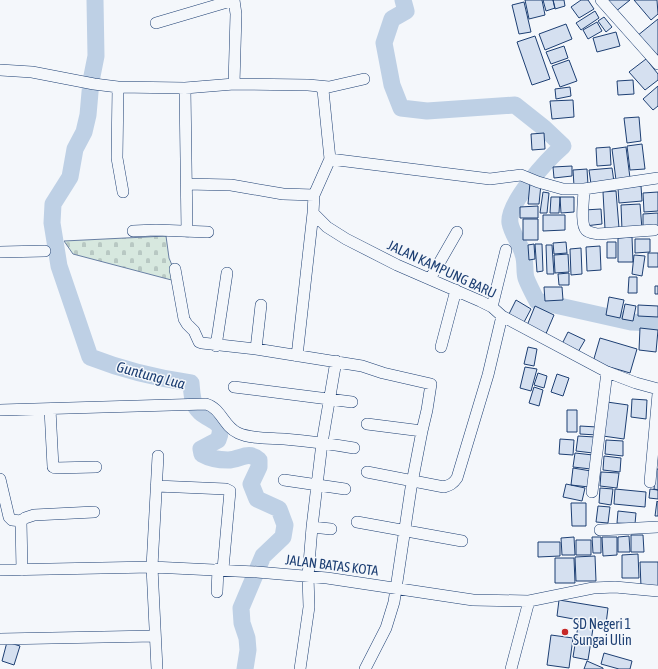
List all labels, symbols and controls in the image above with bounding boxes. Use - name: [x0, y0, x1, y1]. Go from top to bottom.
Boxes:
- street label: JALAN KAMPUNG BARU: [385, 237, 499, 301]
- water label: Guntung Lua: [115, 358, 187, 392]
- street label: JALAN BATAS KOTA: [284, 551, 380, 579]
- place label: SD Negeri 1 Sungai Ulin: [573, 616, 632, 648]
- marker: SD Negeri 1 Sungai Ulin: [560, 627, 570, 637]

